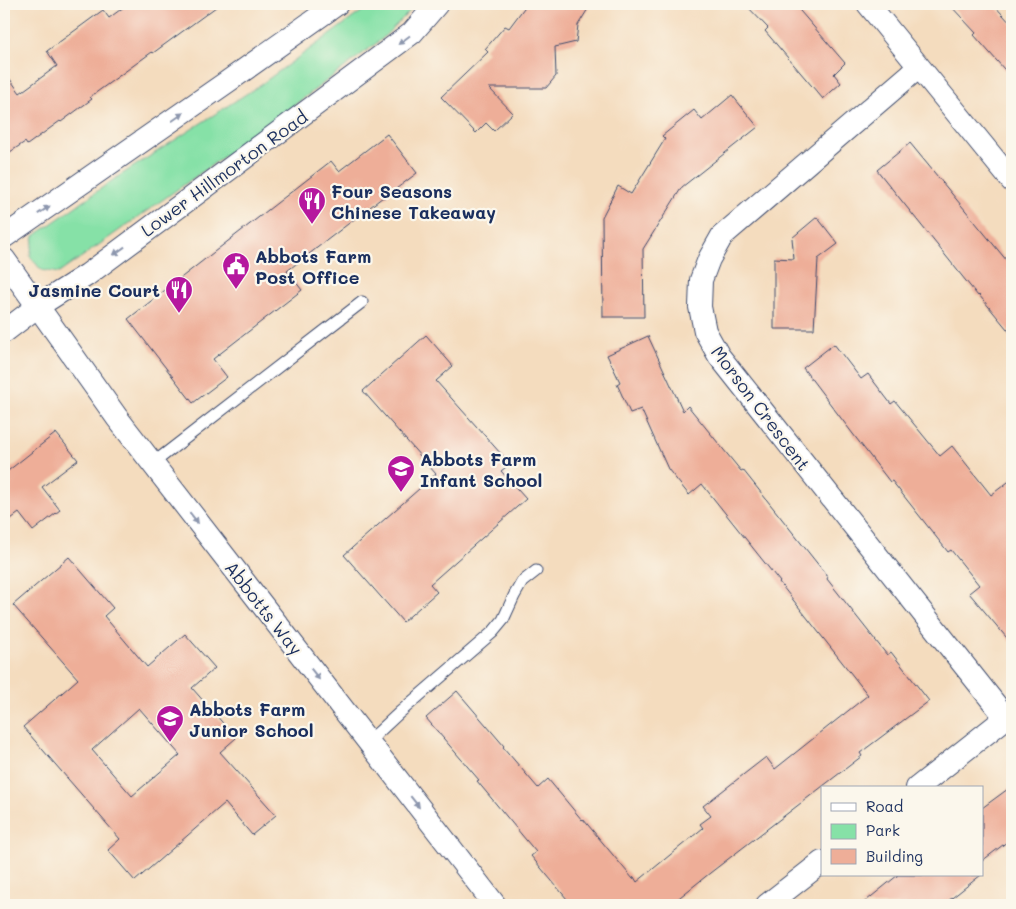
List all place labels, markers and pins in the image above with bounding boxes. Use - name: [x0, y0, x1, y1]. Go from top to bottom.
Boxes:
- place label: Four Seasons Chinese Takeaway: [331, 179, 496, 224]
- restaurant icon: Four Seasons Chinese Takeaway: [297, 186, 327, 225]
- place label: Abbots Farm Post Office: [255, 244, 371, 289]
- public building icon: Abbots Farm Post Office: [221, 251, 251, 290]
- restaurant icon: Jasmine Court: [164, 275, 194, 314]
- place label: Jasmine Court: [28, 278, 160, 302]
- place label: Abbots Farm Infant School: [420, 447, 542, 492]
- school or university icon: Abbots Farm Infant School: [386, 454, 416, 493]
- place label: Abbots Farm Junior School: [189, 697, 314, 742]
- school or university icon: Abbots Farm Junior School: [155, 704, 185, 743]

